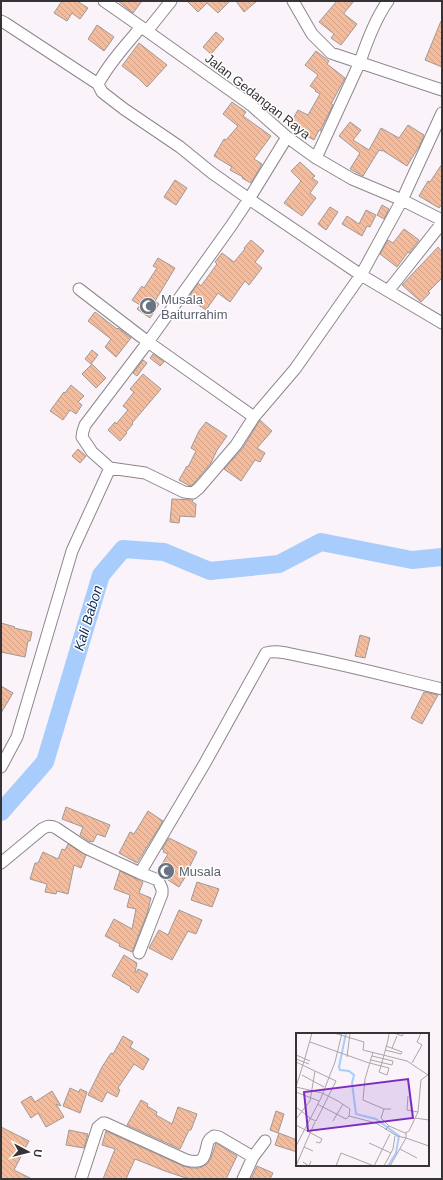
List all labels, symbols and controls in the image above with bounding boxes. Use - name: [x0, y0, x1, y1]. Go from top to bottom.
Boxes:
- street label: Jalan Gedangan Raya: [202, 51, 314, 143]
- place label: Musala Baiturrahim: [161, 292, 227, 322]
- mosque icon: Musala Baiturrahim: [138, 296, 158, 316]
- water label: Kali Babon: [70, 583, 106, 653]
- mosque icon: Musala: [156, 861, 176, 881]
- place label: Musala: [179, 864, 222, 879]
- inset map: [296, 1033, 429, 1166]
- north arrow: [8, 1132, 48, 1172]
- text: U: [31, 1149, 44, 1158]

